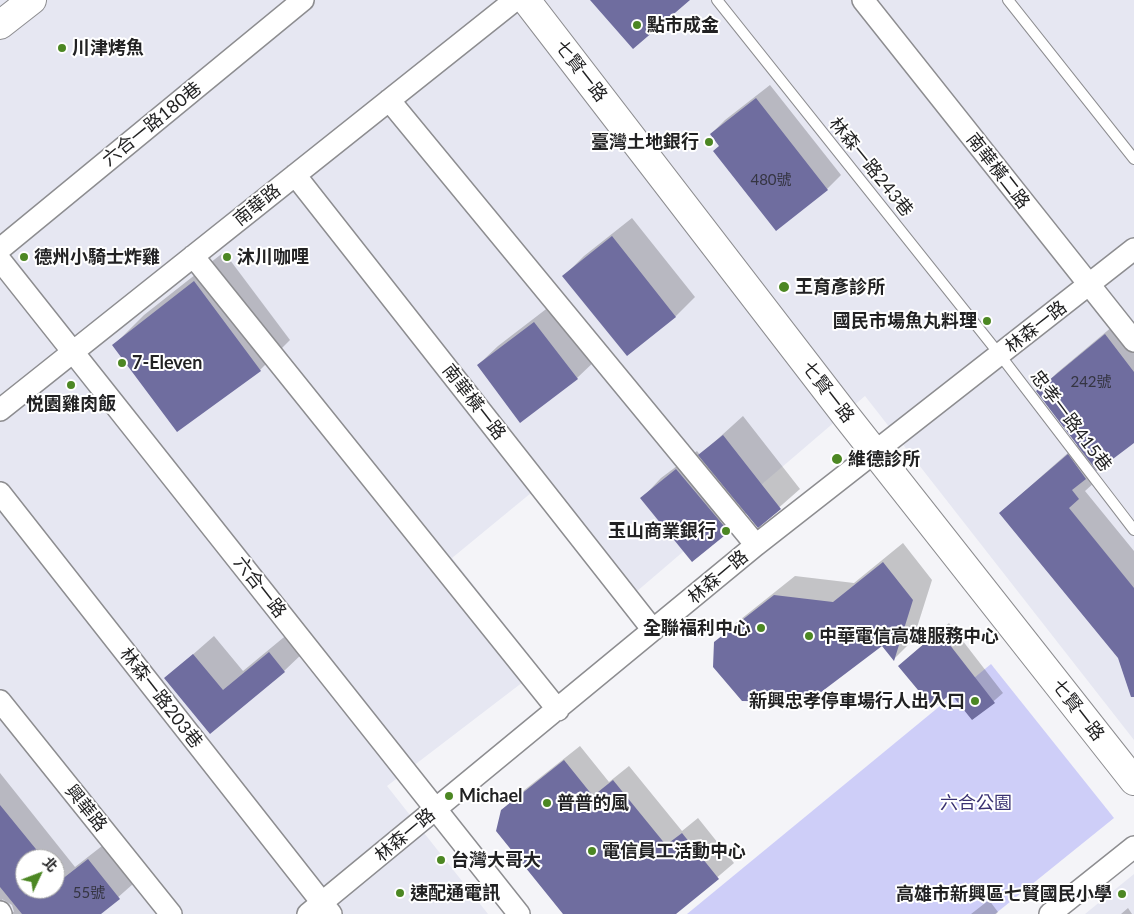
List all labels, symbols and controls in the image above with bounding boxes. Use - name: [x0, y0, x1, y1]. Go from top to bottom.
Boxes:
- place label: 點市成金: [647, 14, 719, 36]
- marker: 點市成金: [631, 19, 643, 31]
- street label: 七賢一路: [550, 36, 612, 106]
- place label: 川津烤魚: [72, 37, 144, 59]
- marker: 川津烤魚: [56, 42, 68, 54]
- street label: 六合一路180巷: [98, 77, 206, 171]
- street label: 林森一路243巷: [824, 113, 918, 221]
- street label: 南華橫二路: [962, 129, 1034, 213]
- place label: 臺灣土地銀行: [591, 131, 699, 153]
- marker: 臺灣土地銀行: [703, 136, 715, 148]
- house number: 480號: [750, 171, 792, 189]
- street label: 南華路: [229, 180, 285, 230]
- place label: 德州小騎士炸雞: [34, 246, 160, 268]
- place label: 沐川咖哩: [237, 246, 309, 268]
- marker: 德州小騎士炸雞: [18, 251, 30, 263]
- marker: 沐川咖哩: [221, 251, 233, 263]
- place label: 王育彥診所: [795, 276, 885, 298]
- marker: 王育彥診所: [777, 280, 791, 294]
- street label: 林森一路: [1001, 296, 1071, 358]
- place label: 國民市場魚丸料理: [833, 310, 977, 332]
- marker: 國民市場魚丸料理: [981, 315, 993, 327]
- place label: 7-Eleven: [132, 352, 202, 374]
- marker: 7-Eleven: [116, 357, 128, 369]
- street label: 七賢一路: [797, 357, 859, 427]
- street label: 南華橫一路: [438, 360, 510, 444]
- street label: 忠孝一路415巷: [1026, 366, 1116, 476]
- house number: 242號: [1070, 373, 1112, 391]
- marker: 悦園雞肉飯: [65, 379, 77, 391]
- place label: 悦園雞肉飯: [26, 393, 116, 415]
- place label: 維德診所: [848, 448, 920, 470]
- marker: 維德診所: [830, 452, 844, 466]
- place label: 玉山商業銀行: [608, 520, 716, 542]
- marker: 玉山商業銀行: [720, 525, 732, 537]
- street label: 林森一路: [683, 546, 753, 608]
- street label: 六合一路: [229, 552, 291, 622]
- place label: 全聯福利中心: [643, 617, 751, 639]
- marker: 全聯福利中心: [755, 622, 767, 634]
- place label: 中華電信高雄服務中心: [819, 625, 999, 647]
- marker: 中華電信高雄服務中心: [803, 630, 815, 642]
- street label: 林森一路203巷: [115, 644, 207, 752]
- street label: 七賢一路: [1047, 675, 1109, 745]
- place label: 新興忠孝停車場行人出入口: [749, 690, 965, 712]
- marker: 新興忠孝停車場行人出入口: [969, 695, 981, 707]
- street label: 興華路: [61, 780, 111, 836]
- place label: Michael: [459, 785, 523, 807]
- marker: Michael: [443, 790, 455, 802]
- place label: 普普的風: [557, 792, 629, 814]
- park label: 六合公園: [940, 792, 1012, 814]
- marker: 普普的風: [541, 797, 553, 809]
- street label: 林森一路: [370, 804, 440, 866]
- place label: 電信員工活動中心: [602, 840, 746, 862]
- marker: 電信員工活動中心: [586, 845, 598, 857]
- north arrow: [15, 849, 65, 899]
- place label: 台灣大哥大: [451, 849, 541, 871]
- text: 北: [40, 853, 62, 875]
- marker: 台灣大哥大: [435, 854, 447, 866]
- place label: 速配通電訊: [410, 882, 500, 904]
- place label: 高雄市新興區七賢國民小學: [896, 883, 1112, 905]
- house number: 55號: [73, 884, 105, 902]
- marker: 速配通電訊: [394, 887, 406, 899]
- marker: 高雄市新興區七賢國民小學: [1116, 888, 1128, 900]

